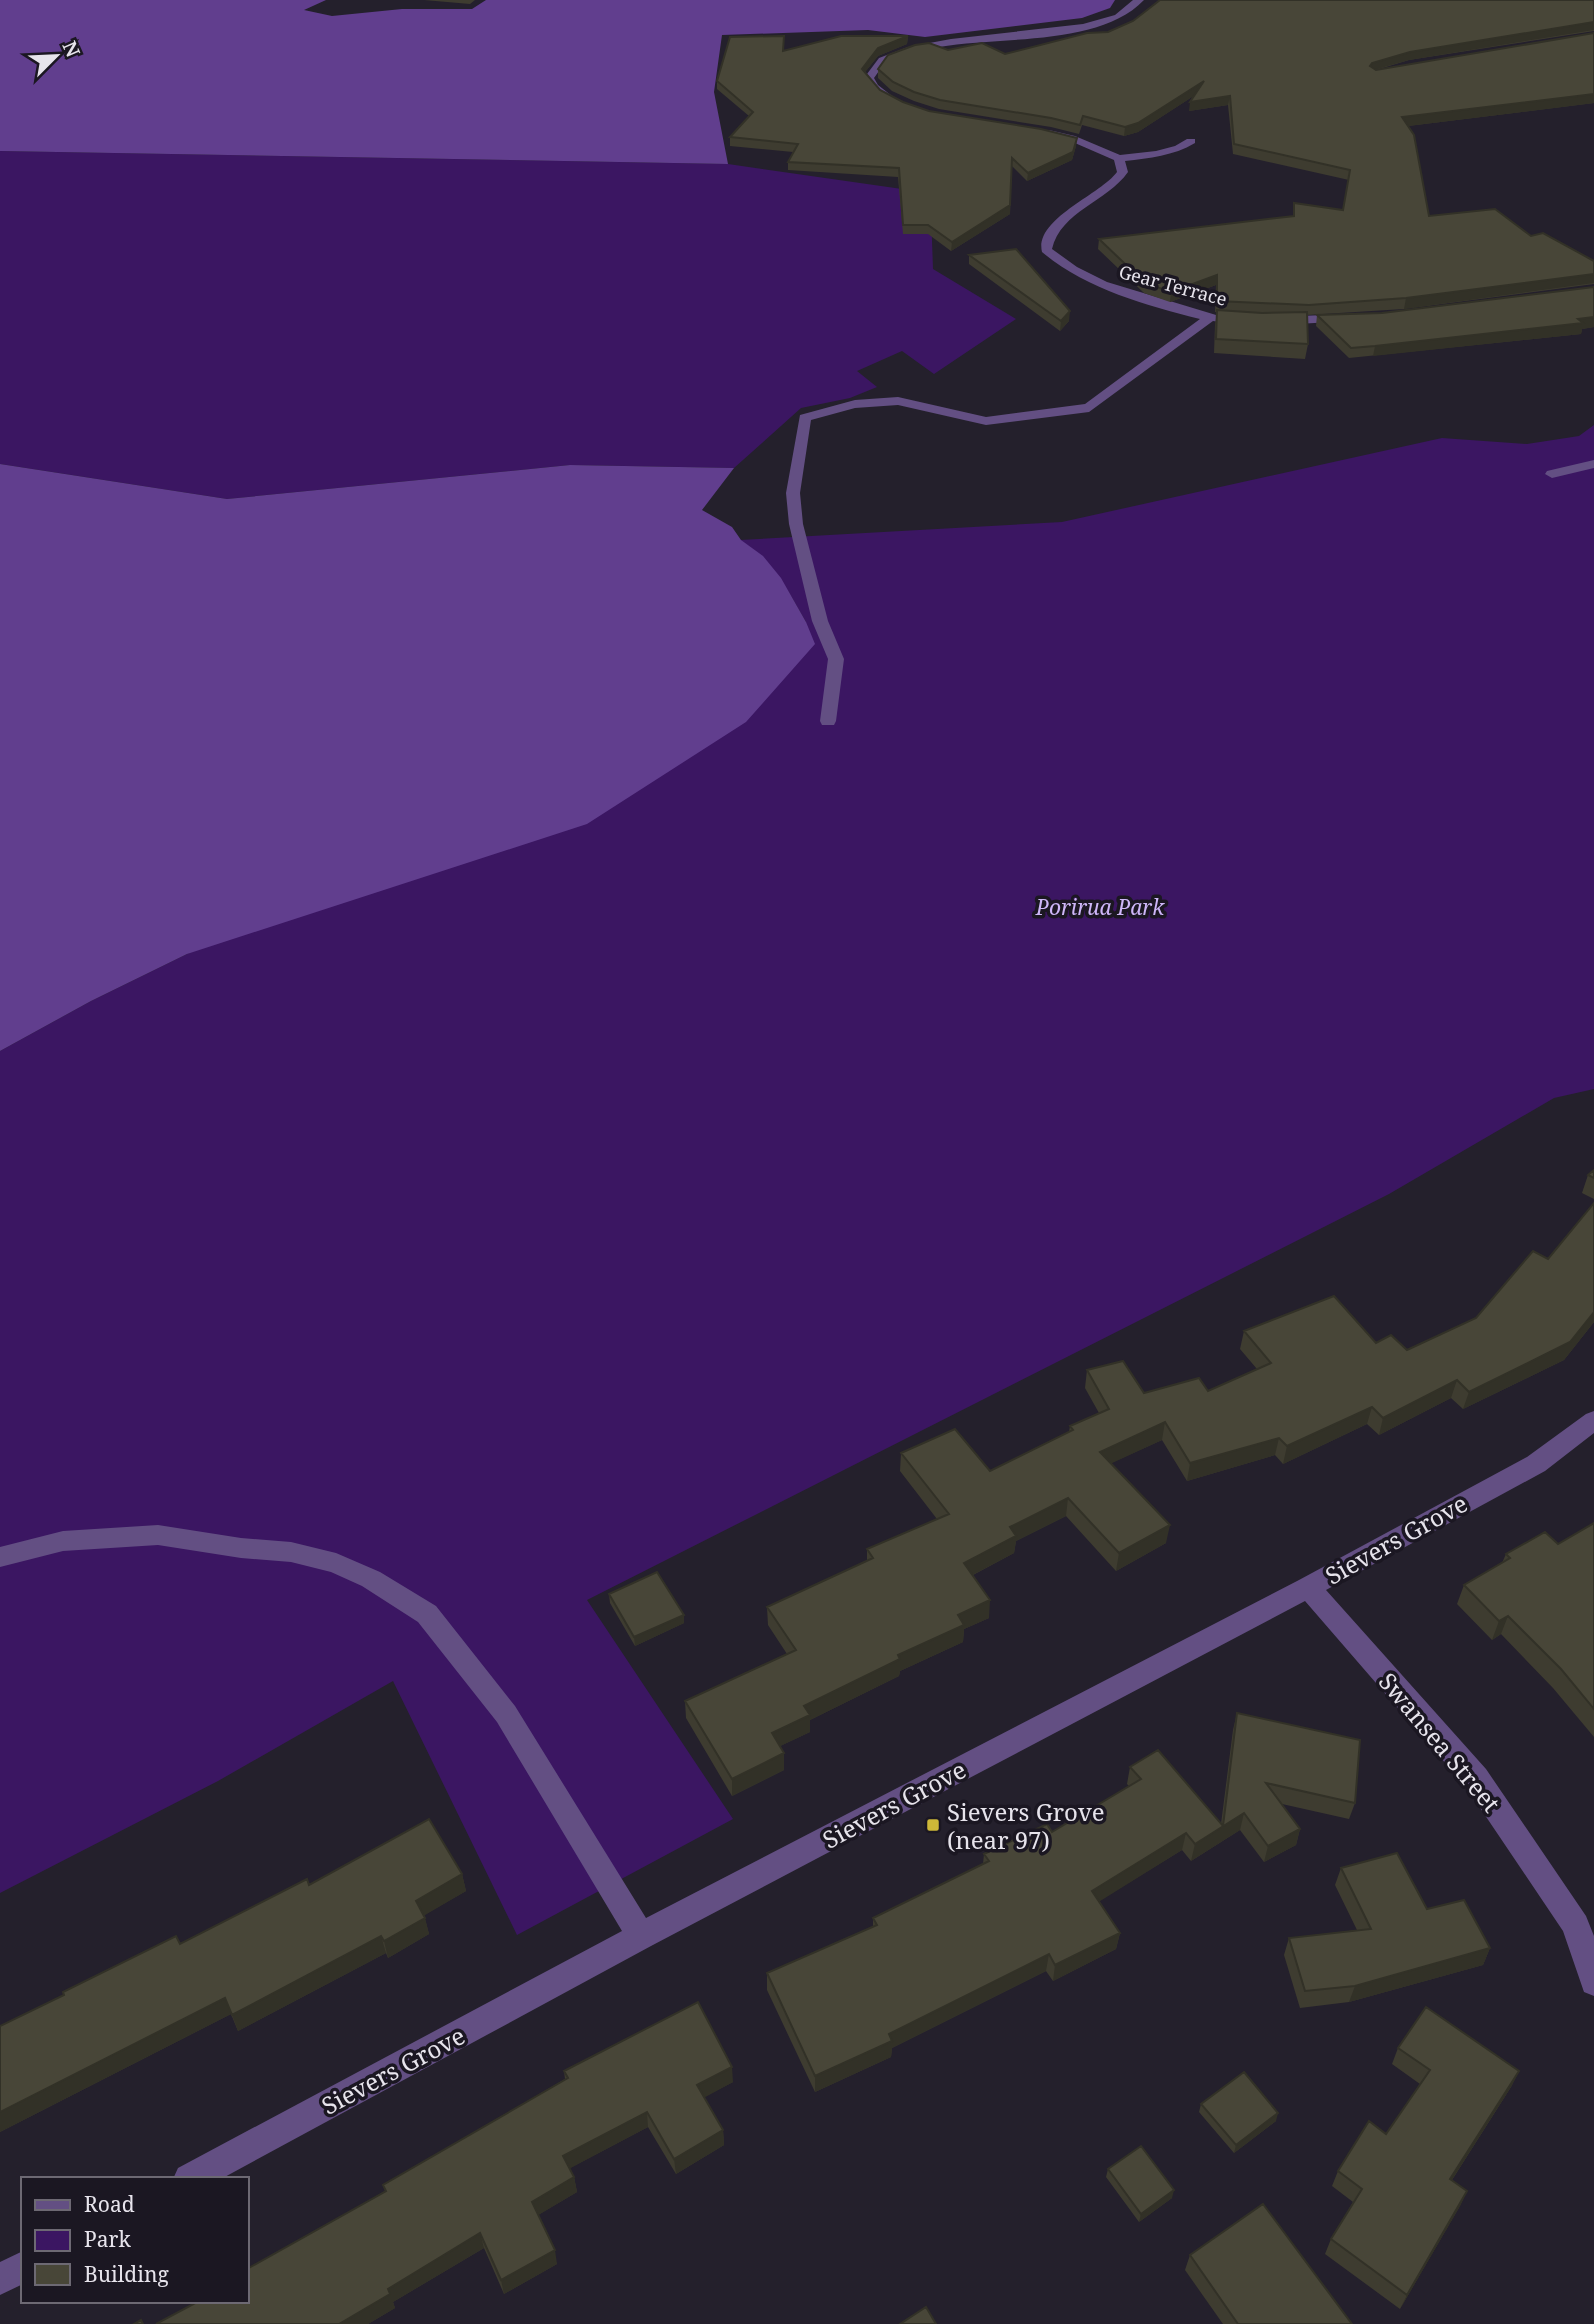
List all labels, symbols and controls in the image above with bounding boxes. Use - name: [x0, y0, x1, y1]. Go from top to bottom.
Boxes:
- north arrow: [21, 21, 91, 91]
- text: N: [57, 37, 86, 61]
- street label: Gear Terrace: [1116, 259, 1230, 311]
- park label: Porirua Park: [1035, 893, 1165, 921]
- street label: Sievers Grove: [1319, 1486, 1473, 1592]
- street label: Swansea Street: [1372, 1665, 1508, 1819]
- street label: Sievers Grove: [817, 1752, 971, 1856]
- place label: Sievers Grove (near 97): [947, 1795, 1105, 1856]
- marker: Sievers Grove (near 97): [925, 1817, 941, 1833]
- street label: Sievers Grove: [316, 2018, 470, 2122]
- legend: [21, 2177, 248, 2303]
- text: Road: [84, 2190, 135, 2218]
- text: Park: [84, 2225, 131, 2253]
- text: Building: [84, 2260, 169, 2288]

